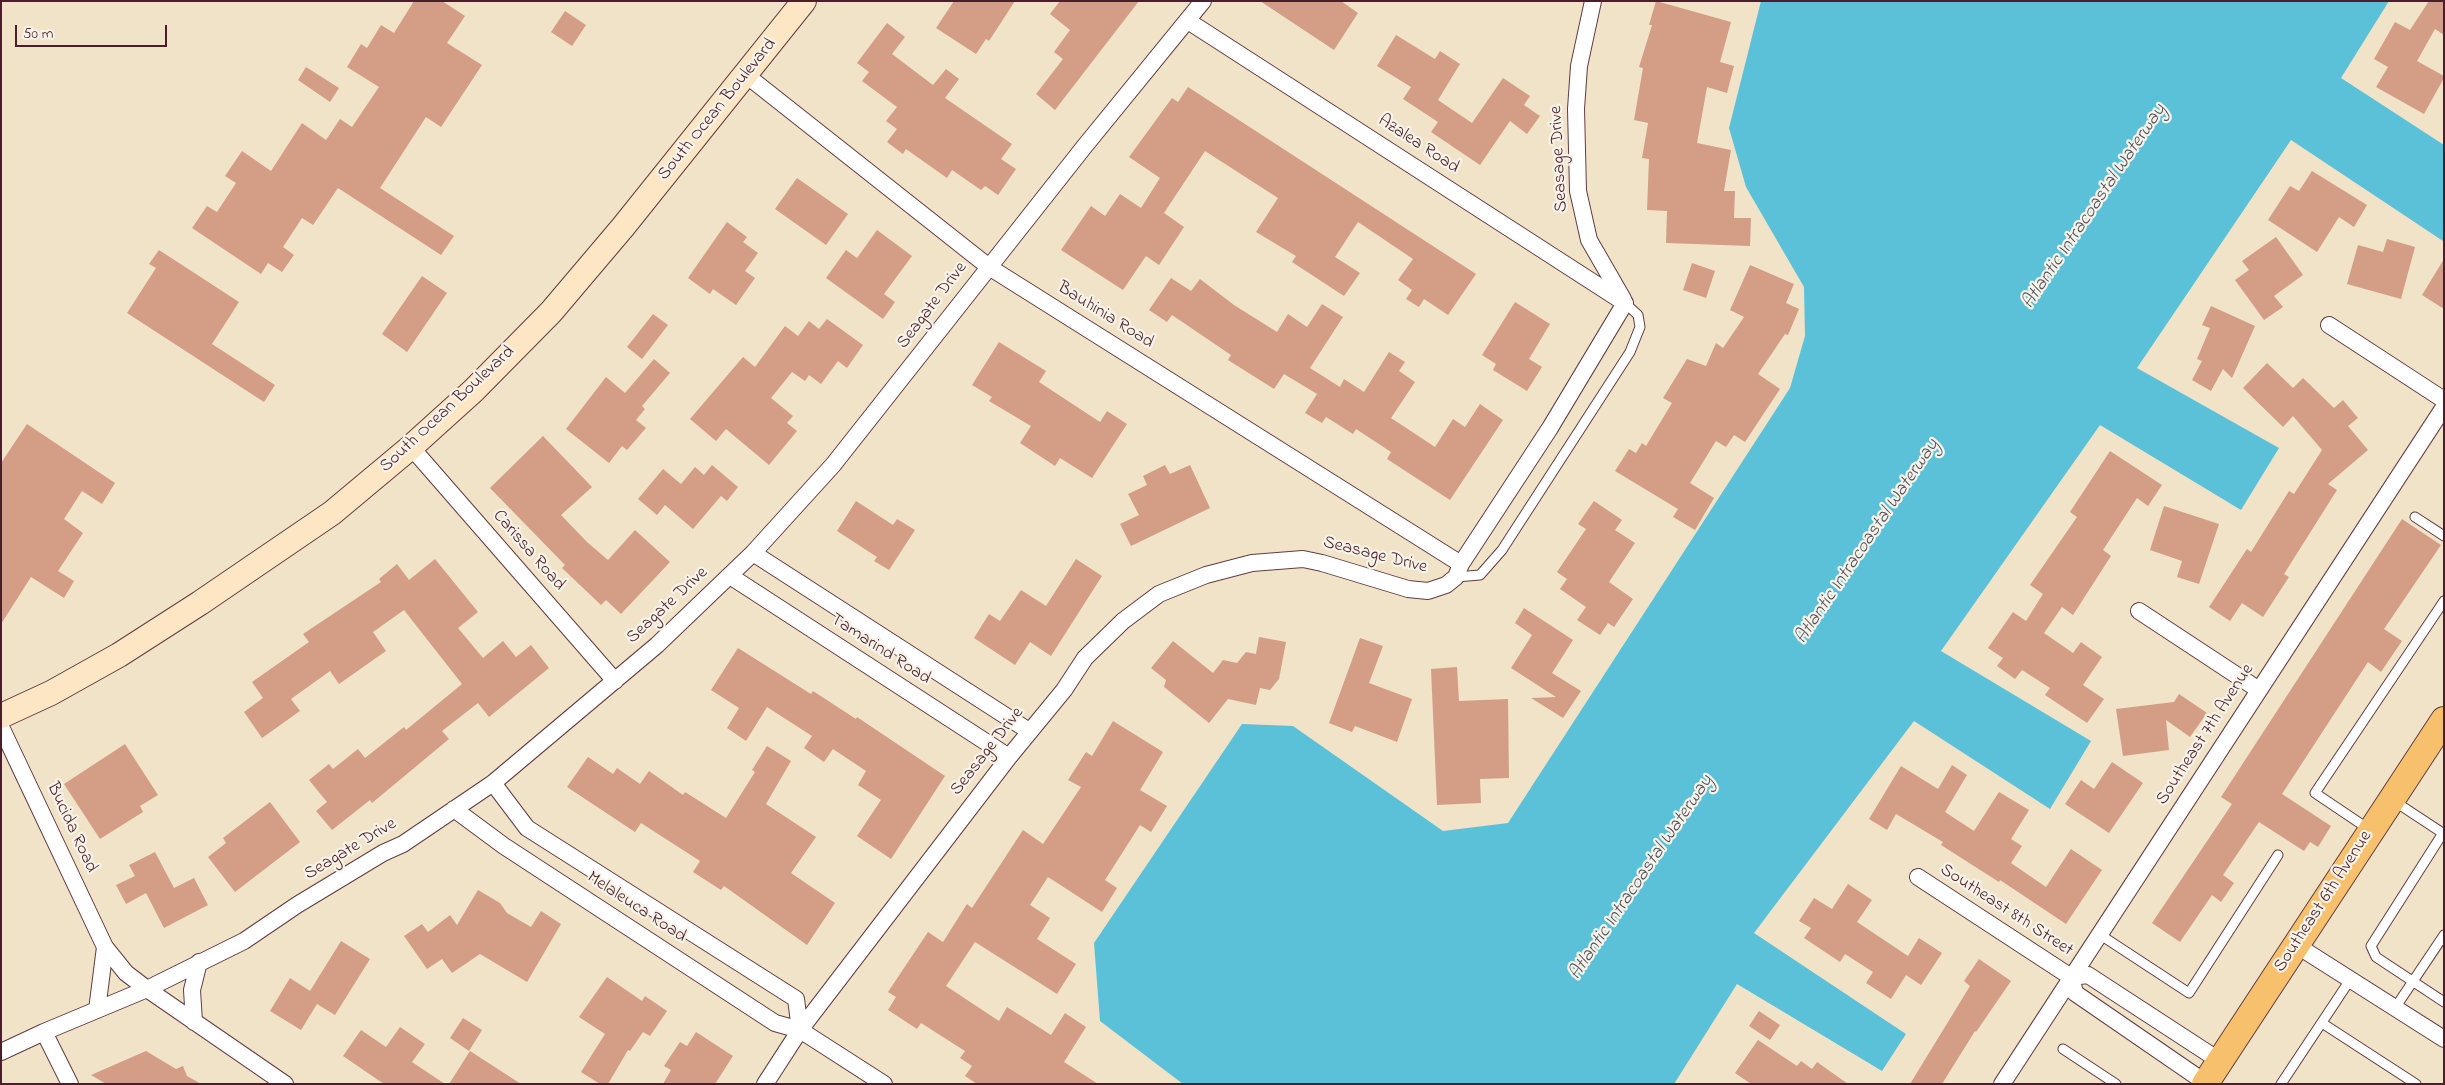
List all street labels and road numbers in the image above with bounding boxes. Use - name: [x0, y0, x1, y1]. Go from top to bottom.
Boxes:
- street label: South Ocean Boulevard: [654, 35, 782, 185]
- street label: Seasage Drive: [1546, 105, 1574, 213]
- street label: Azalea Road: [1373, 111, 1463, 179]
- street label: Seagate Drive: [893, 258, 973, 354]
- street label: Bauhinia Road: [1053, 278, 1157, 354]
- street label: South Ocean Boulevard: [376, 342, 520, 478]
- street label: Carissa Road: [487, 506, 569, 596]
- street label: Seasage Drive: [1321, 533, 1429, 579]
- street label: Seagate Drive: [623, 563, 713, 649]
- street label: Tamarind Road: [826, 610, 934, 690]
- street label: Southeast 7th Avenue: [2152, 661, 2260, 809]
- street label: Seasage Drive: [947, 703, 1029, 801]
- street label: Bucida Road: [41, 779, 101, 877]
- street label: Seagate Drive: [301, 814, 401, 886]
- street label: Southeast 6th Avenue: [2270, 827, 2378, 977]
- street label: Southeast 8th Street: [1935, 860, 2077, 962]
- street label: Melaleuca Road: [582, 868, 690, 948]

